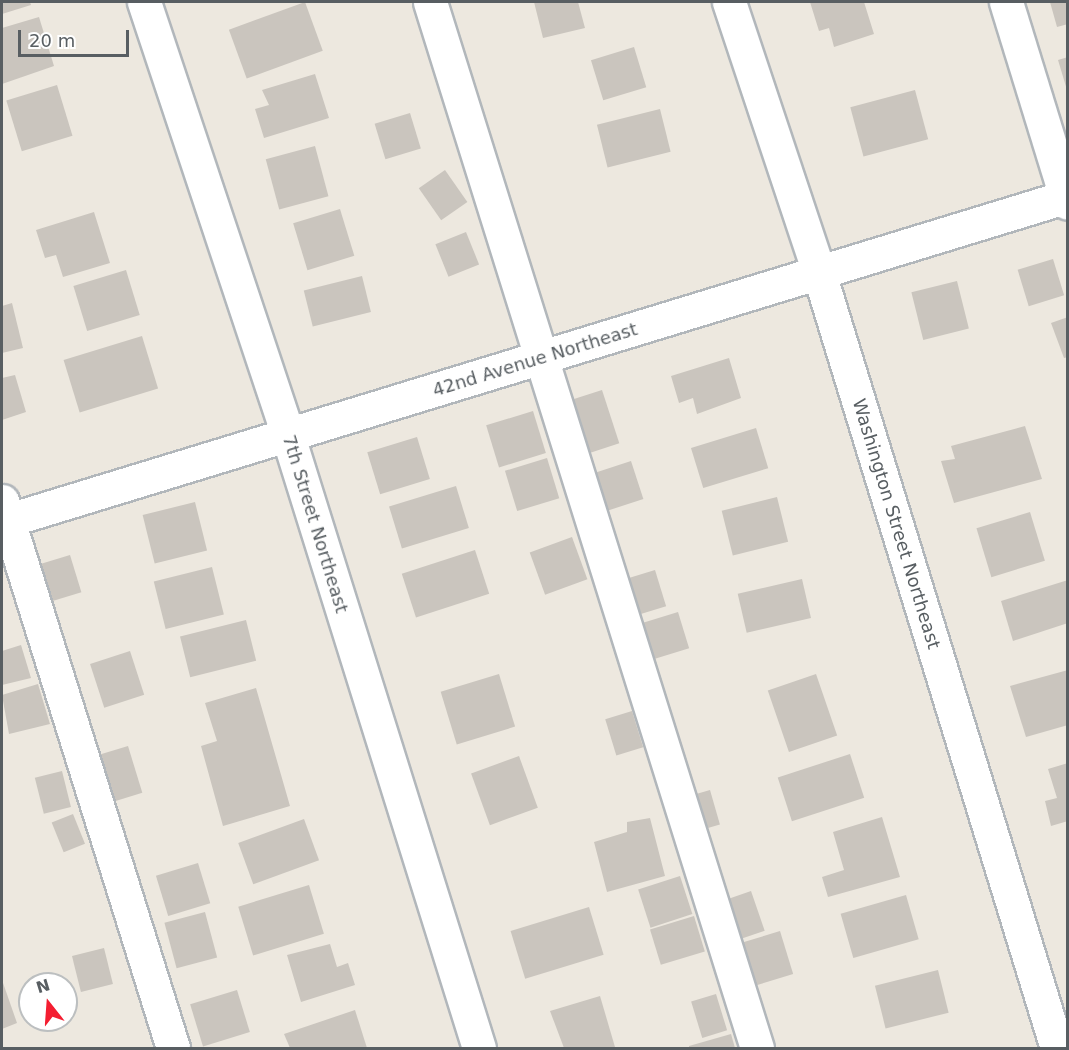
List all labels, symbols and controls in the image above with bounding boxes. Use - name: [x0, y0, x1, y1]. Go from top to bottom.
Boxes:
- scale bar: [21, 18, 132, 56]
- text: 20 m: [29, 30, 75, 51]
- street label: 42nd Avenue Northeast: [430, 319, 640, 401]
- street label: Washington Street Northeast: [848, 396, 944, 652]
- street label: 7th Street Northeast: [278, 432, 352, 616]
- north arrow: [18, 972, 78, 1032]
- text: N: [34, 975, 52, 997]

